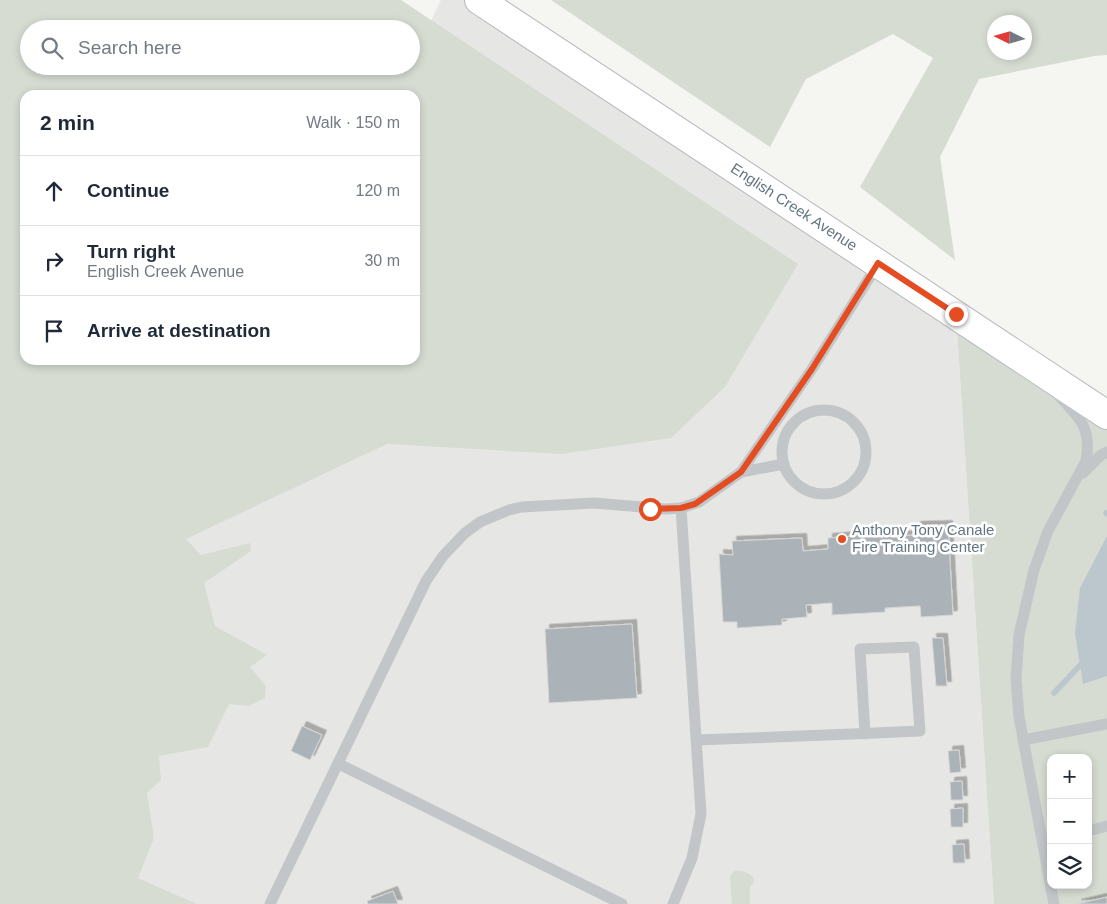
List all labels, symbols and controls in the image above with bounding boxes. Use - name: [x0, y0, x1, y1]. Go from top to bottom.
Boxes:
- north arrow: [987, 15, 1032, 60]
- search box: [20, 20, 420, 75]
- icon: search: [38, 34, 66, 62]
- text: Search here: [78, 37, 182, 58]
- text: 2 min: [40, 111, 95, 134]
- text: Walk · 150 m: [306, 114, 400, 131]
- street label: English Creek Avenue: [728, 159, 861, 254]
- icon: ahead: [40, 177, 68, 205]
- text: Continue: [87, 180, 169, 201]
- text: 120 m: [356, 182, 400, 199]
- text: Turn right: [87, 241, 175, 262]
- icon: right: [40, 247, 68, 275]
- text: 30 m: [364, 252, 400, 269]
- text: English Creek Avenue: [87, 263, 244, 280]
- route end: [945, 303, 968, 326]
- icon: arrive: [40, 317, 68, 345]
- text: Arrive at destination: [87, 320, 271, 341]
- route start: [639, 498, 662, 521]
- place label: Anthony Tony Canale Fire Training Center: [852, 521, 994, 555]
- marker: Anthony Tony Canale Fire Training Center: [836, 533, 848, 545]
- map controls: [1047, 754, 1092, 889]
- button: +: [1047, 754, 1092, 799]
- button: −: [1047, 799, 1092, 844]
- button: layers: [1047, 844, 1092, 889]

